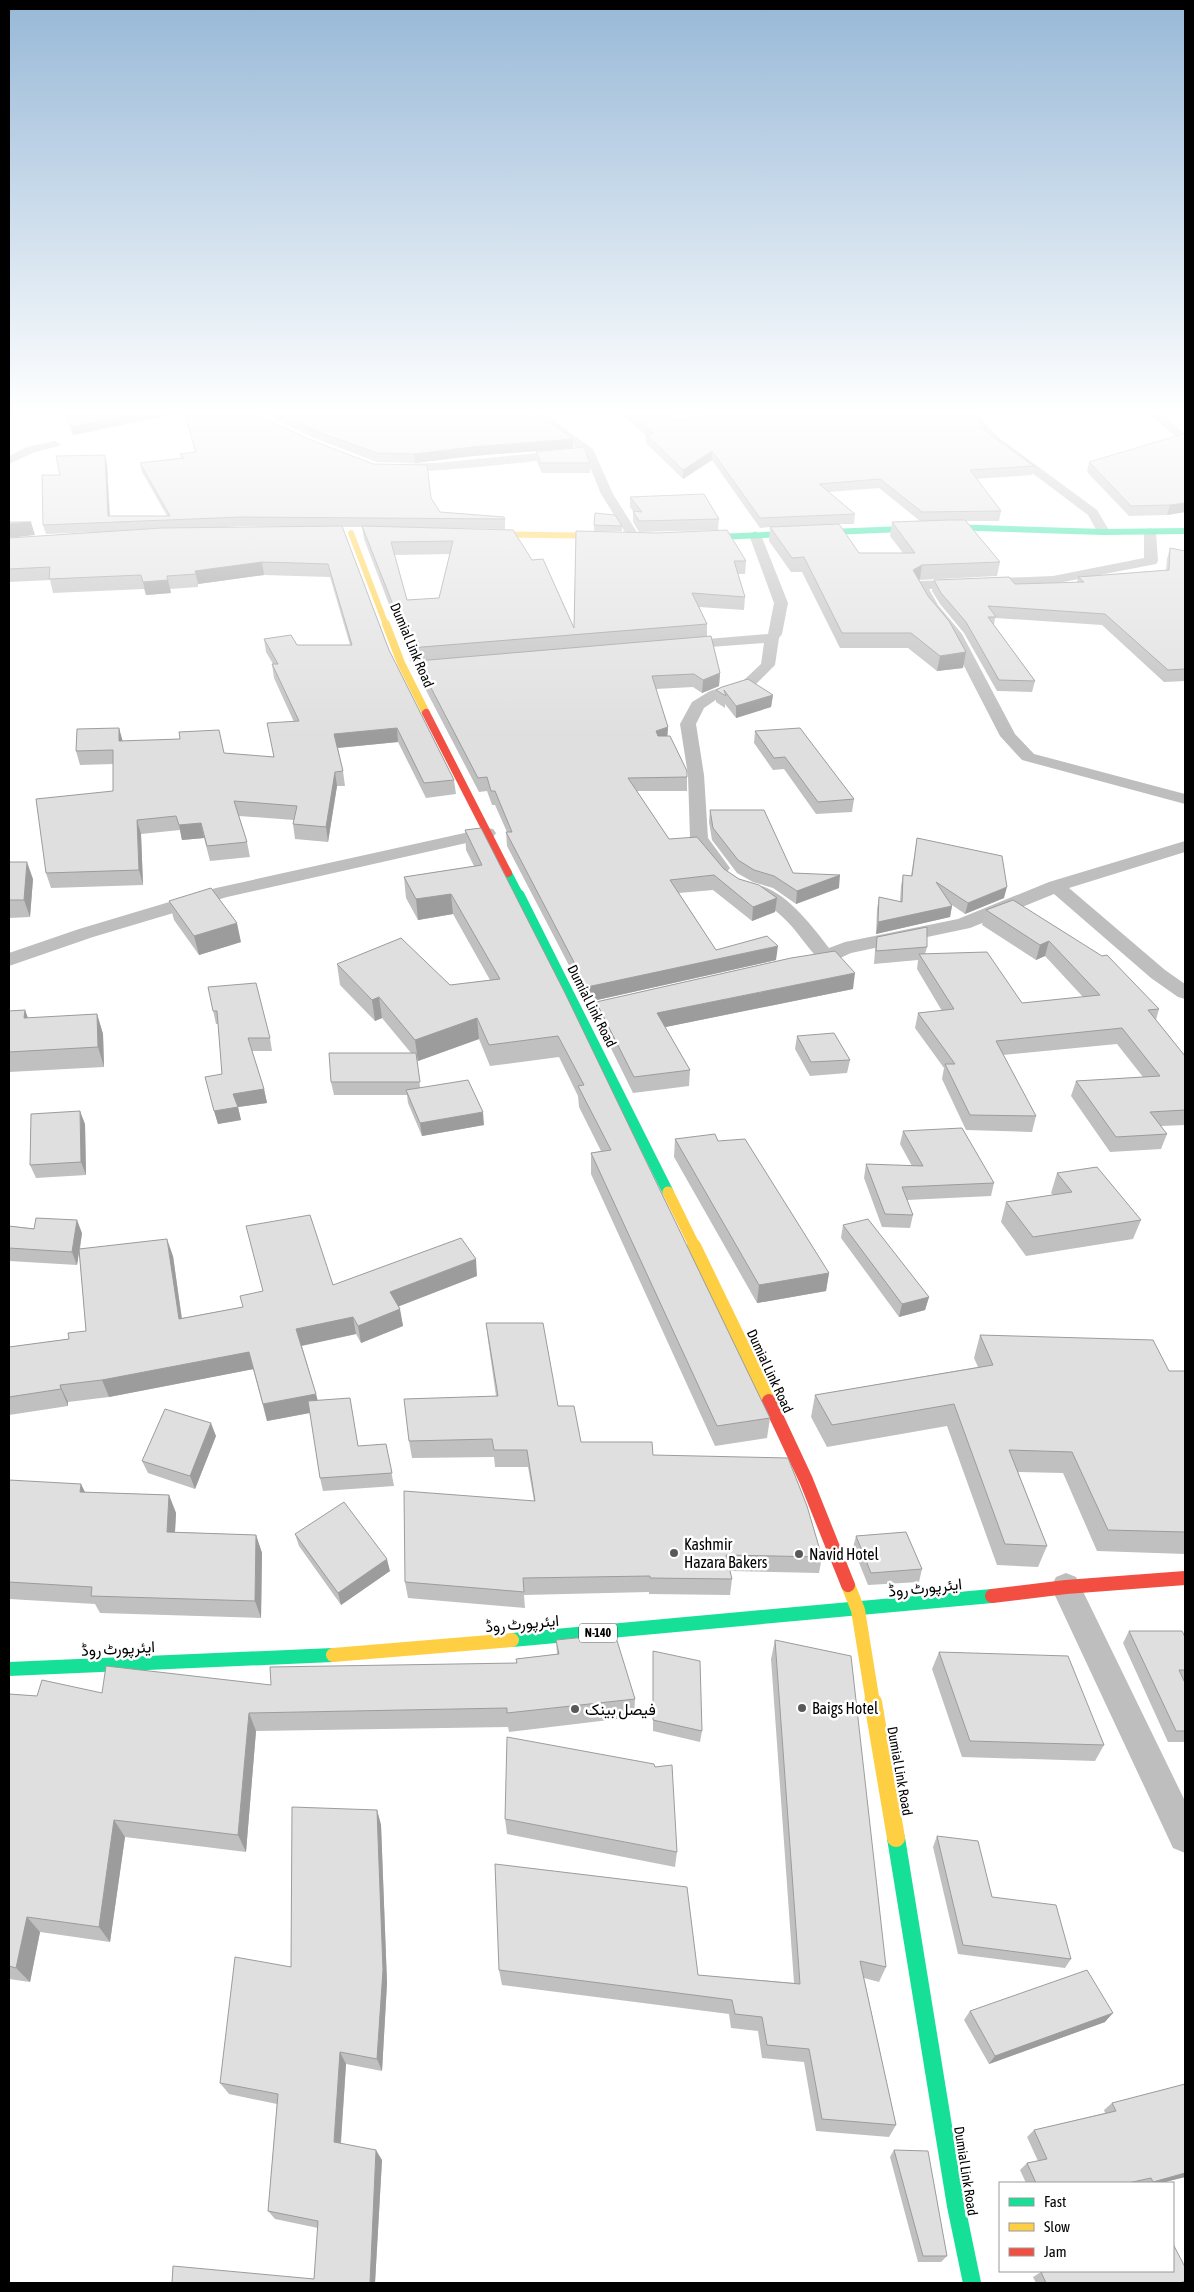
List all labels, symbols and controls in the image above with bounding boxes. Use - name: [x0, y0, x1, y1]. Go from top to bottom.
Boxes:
- street label: Dumial Link Road: [387, 600, 437, 690]
- street label: Dumial Link Road: [564, 962, 620, 1050]
- street label: Dumial Link Road: [744, 1327, 796, 1415]
- place label: Kashmir Hazara Bakers: [684, 1535, 768, 1571]
- place label: Navid Hotel: [809, 1545, 879, 1563]
- marker: Kashmir Hazara Bakers: [668, 1547, 680, 1559]
- marker: Navid Hotel: [793, 1548, 805, 1560]
- street label: ایئرپورٹ روڈ: [887, 1574, 963, 1603]
- street label: ایئرپورٹ روڈ: [484, 1611, 560, 1638]
- road number: N-140: [579, 1624, 617, 1642]
- street label: ایئرپورٹ روڈ: [81, 1637, 156, 1662]
- place label: Baigs Hotel: [812, 1699, 879, 1718]
- place label: فیصل بینک: [585, 1700, 656, 1720]
- marker: Baigs Hotel: [796, 1702, 808, 1714]
- marker: فیصل بینک: [569, 1703, 581, 1715]
- street label: Dumial Link Road: [884, 1725, 916, 1817]
- street label: Dumial Link Road: [951, 2125, 981, 2217]
- legend: [999, 2182, 1174, 2272]
- text: Fast: [1044, 2193, 1066, 2210]
- text: Slow: [1044, 2218, 1070, 2235]
- text: Jam: [1044, 2243, 1067, 2260]

